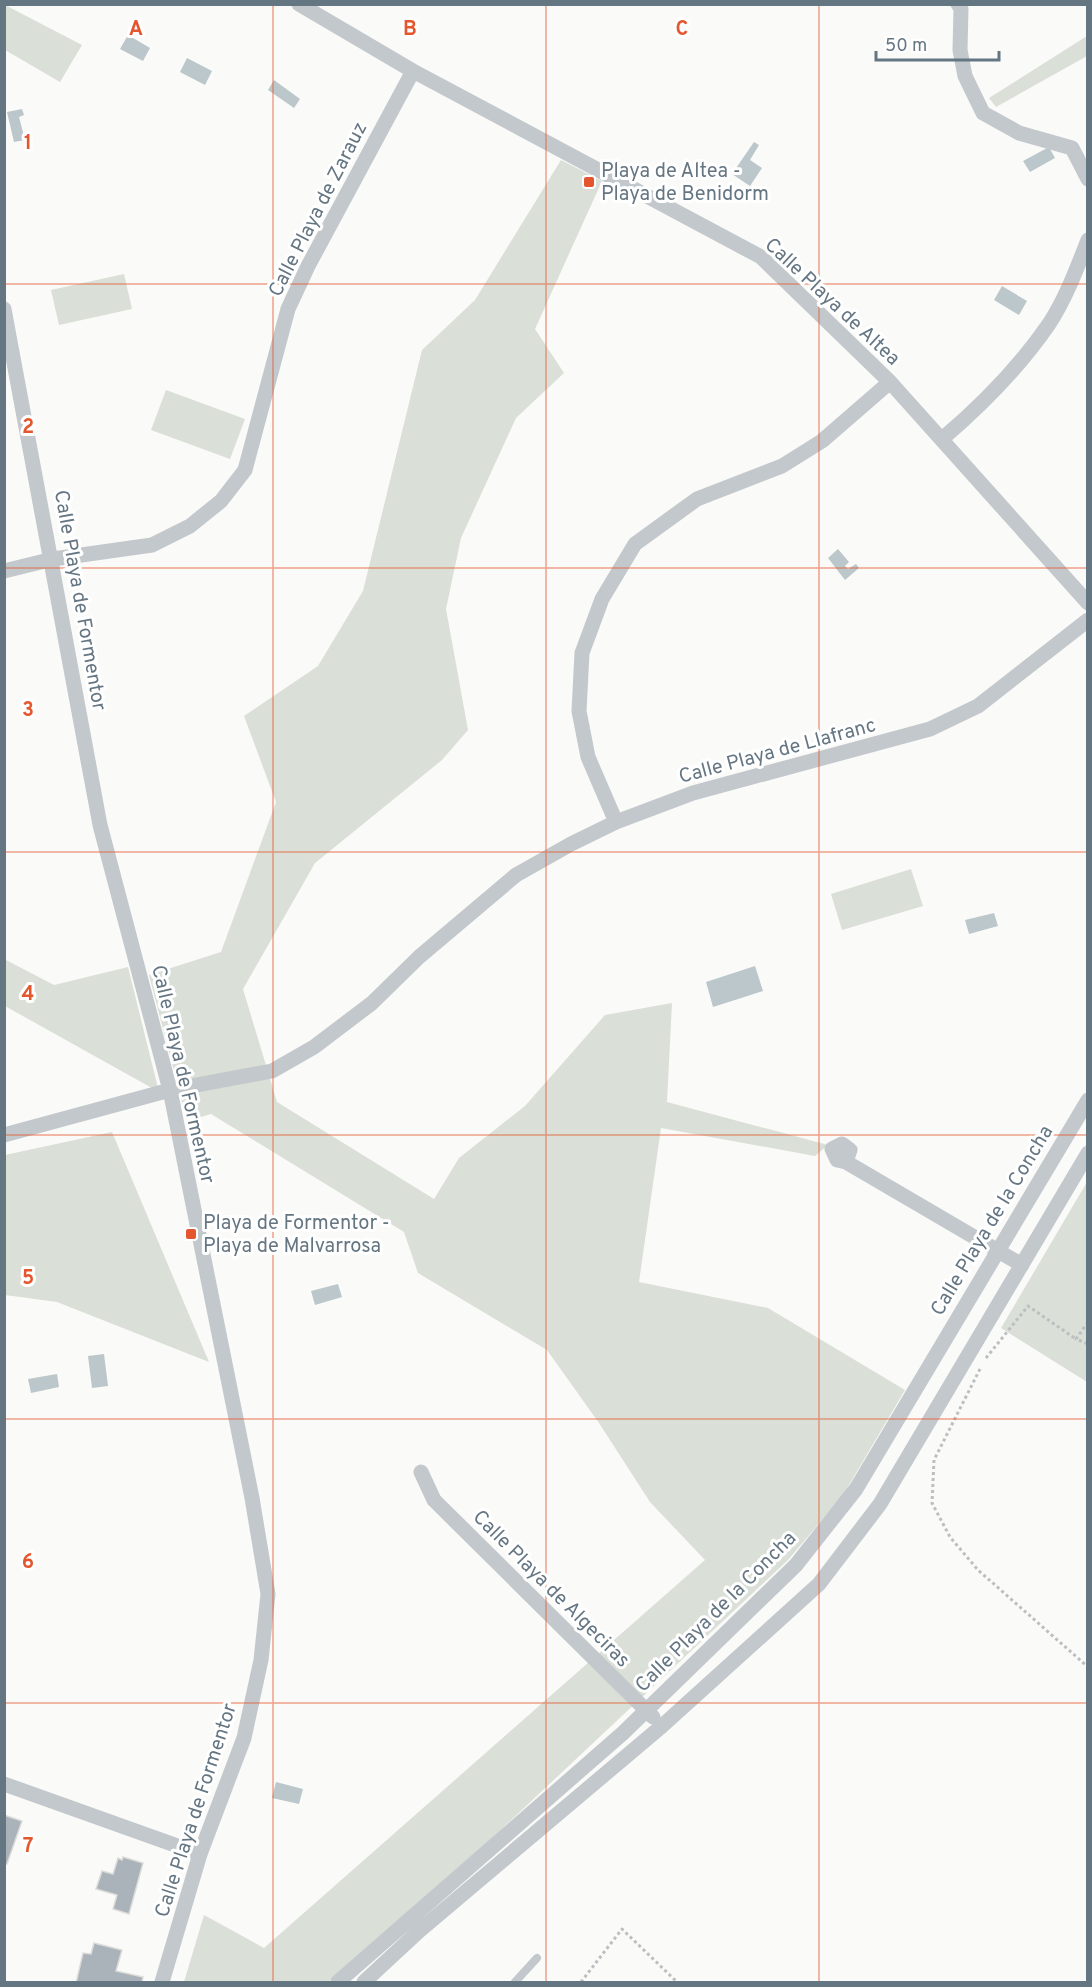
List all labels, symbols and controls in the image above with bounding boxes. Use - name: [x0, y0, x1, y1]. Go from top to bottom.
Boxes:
- text: A: [129, 17, 143, 43]
- text: B: [403, 17, 417, 43]
- text: C: [676, 17, 688, 43]
- scale bar: [876, 24, 999, 62]
- text: 50 m: [885, 35, 927, 58]
- street label: Calle Playa de Zarauz: [263, 118, 374, 302]
- text: 1: [24, 131, 32, 157]
- place label: Playa de Altea - Playa de Benidorm: [601, 159, 769, 208]
- marker: Playa de Altea - Playa de Benidorm: [582, 175, 596, 189]
- street label: Calle Playa de Altea: [758, 233, 905, 372]
- text: 2: [22, 415, 34, 441]
- street label: Calle Playa de Formentor: [47, 488, 111, 713]
- text: 3: [22, 698, 34, 724]
- street label: Calle Playa de Llafranc: [676, 713, 879, 791]
- street label: Calle Playa de Formentor: [144, 963, 220, 1187]
- text: 4: [22, 982, 34, 1008]
- street label: Calle Playa de la Concha: [925, 1121, 1060, 1321]
- place label: Playa de Formentor - Playa de Malvarrosa: [203, 1211, 390, 1260]
- marker: Playa de Formentor - Playa de Malvarrosa: [184, 1227, 198, 1241]
- text: 5: [22, 1266, 34, 1292]
- street label: Calle Playa de Algeciras: [466, 1505, 635, 1674]
- street label: Calle Playa de la Concha: [630, 1526, 803, 1699]
- text: 6: [22, 1550, 34, 1576]
- street label: Calle Playa de Formentor: [150, 1700, 244, 1921]
- text: 7: [23, 1834, 33, 1860]

